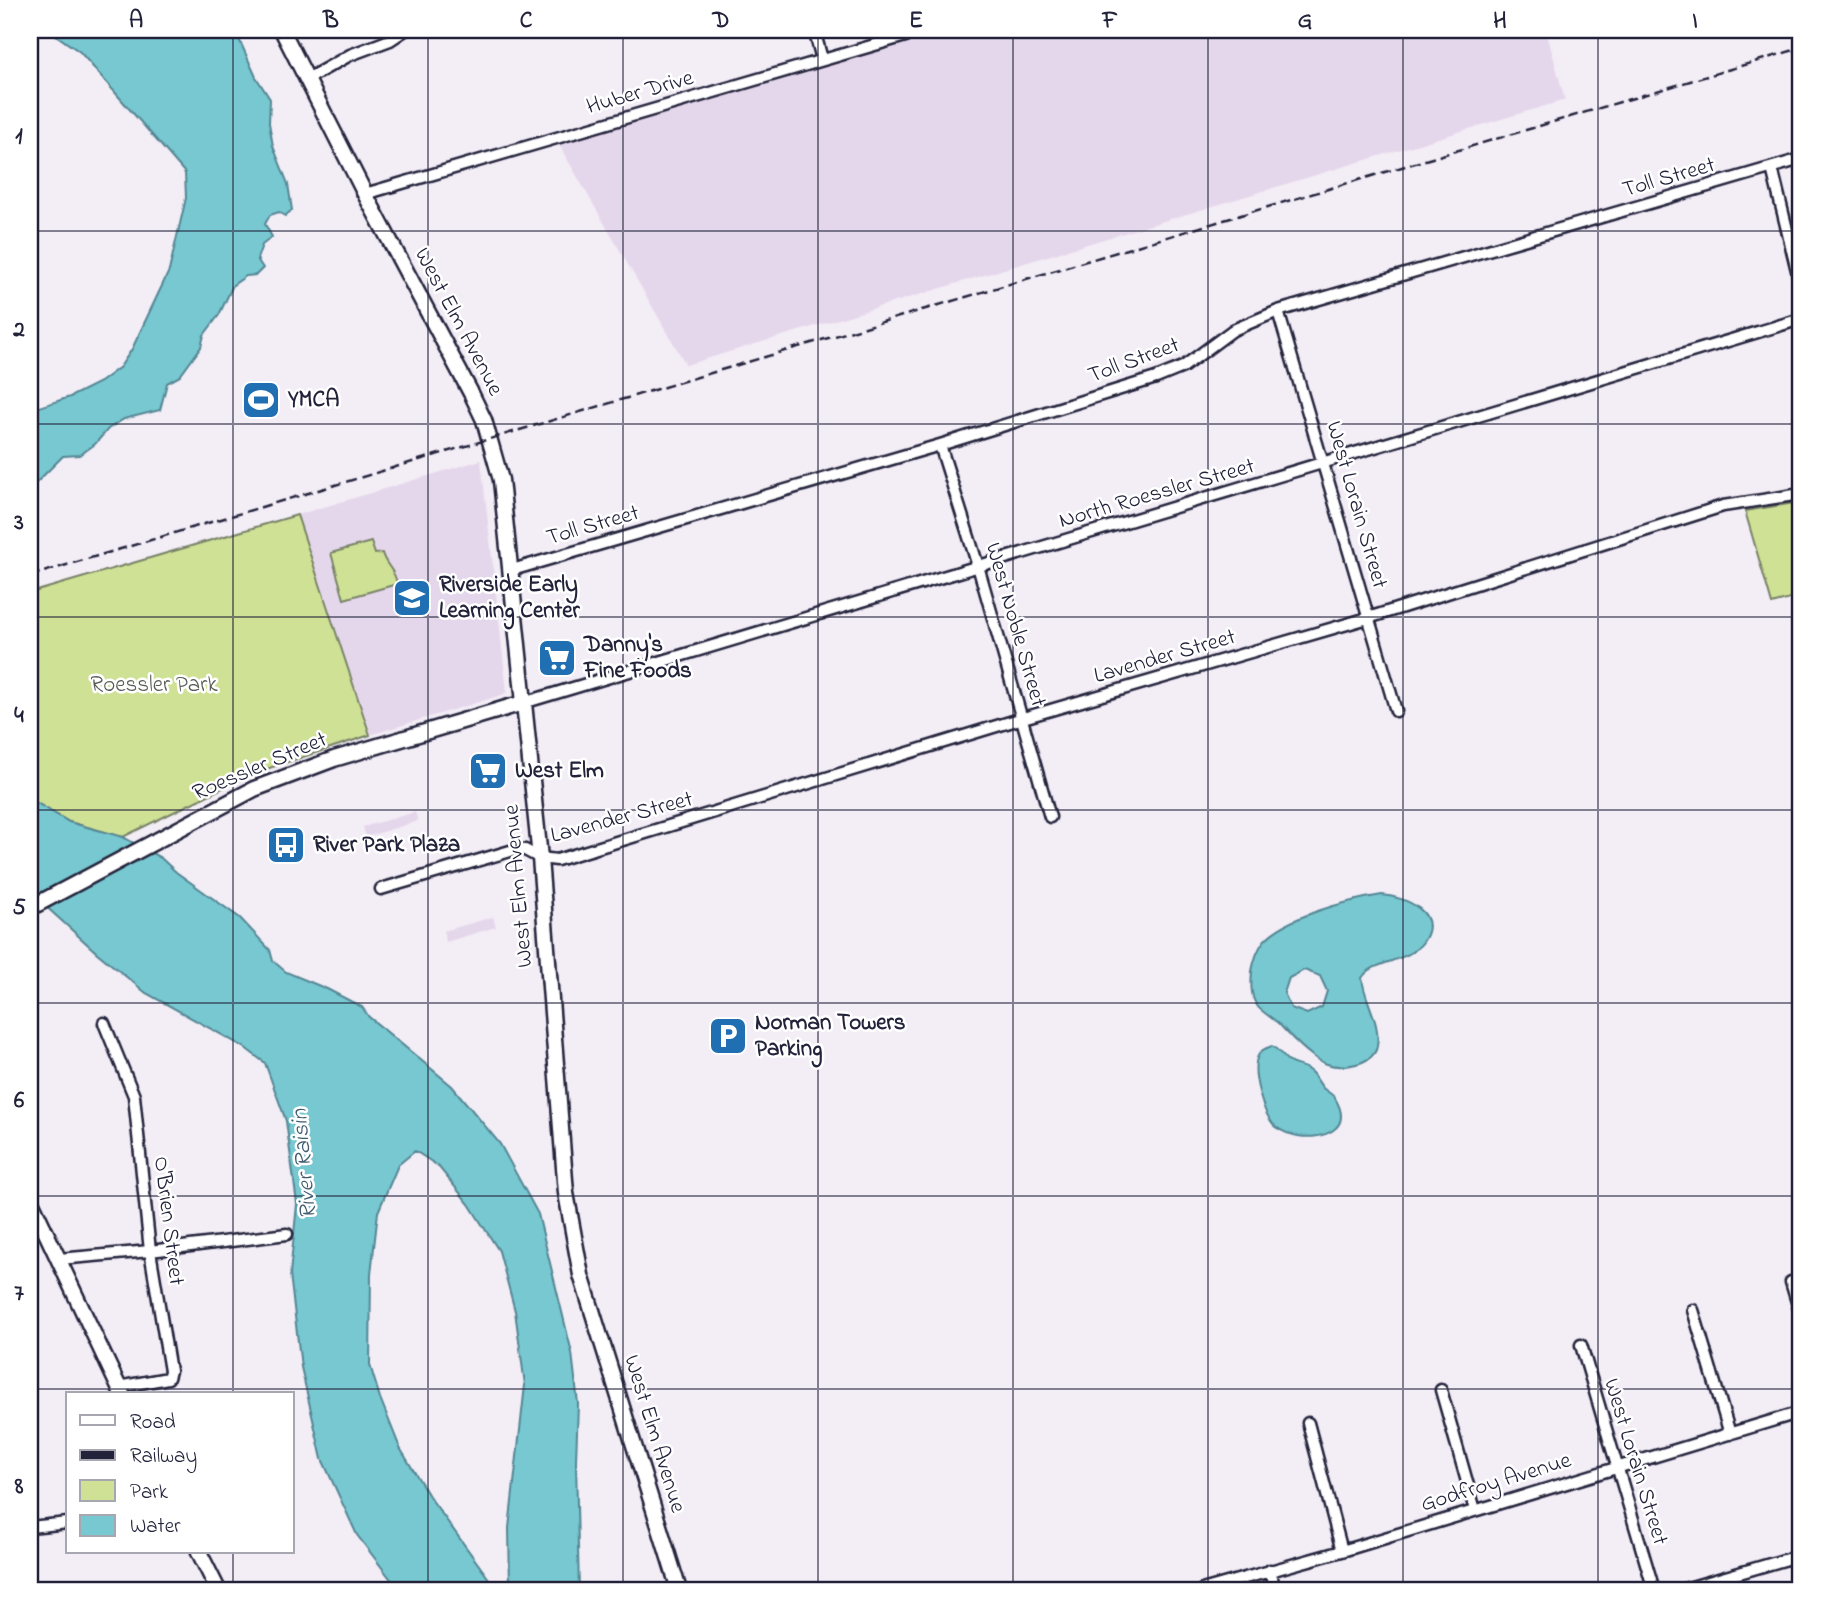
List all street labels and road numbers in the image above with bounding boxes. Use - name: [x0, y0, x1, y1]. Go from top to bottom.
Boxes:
- street label: Huber Drive: [583, 62, 698, 124]
- street label: Toll Street: [1619, 149, 1719, 207]
- street label: West Elm Avenue: [405, 242, 511, 403]
- street label: Toll Street: [1084, 329, 1185, 393]
- street label: West Lorain Street: [1316, 418, 1396, 593]
- street label: North Roessler Street: [1055, 450, 1259, 538]
- street label: Toll Street: [543, 497, 643, 555]
- street label: West Noble Street: [976, 539, 1054, 711]
- street label: Lavender Street: [1090, 621, 1240, 693]
- street label: Roessler Street: [188, 724, 333, 810]
- street label: Lavender Street: [547, 783, 697, 853]
- street label: West Elm Avenue: [495, 802, 543, 969]
- street label: O'Brien Street: [144, 1155, 192, 1288]
- street label: West Elm Avenue: [614, 1351, 694, 1518]
- street label: West Lorain Street: [1594, 1375, 1676, 1550]
- street label: Godfroy Avenue: [1417, 1444, 1577, 1523]

